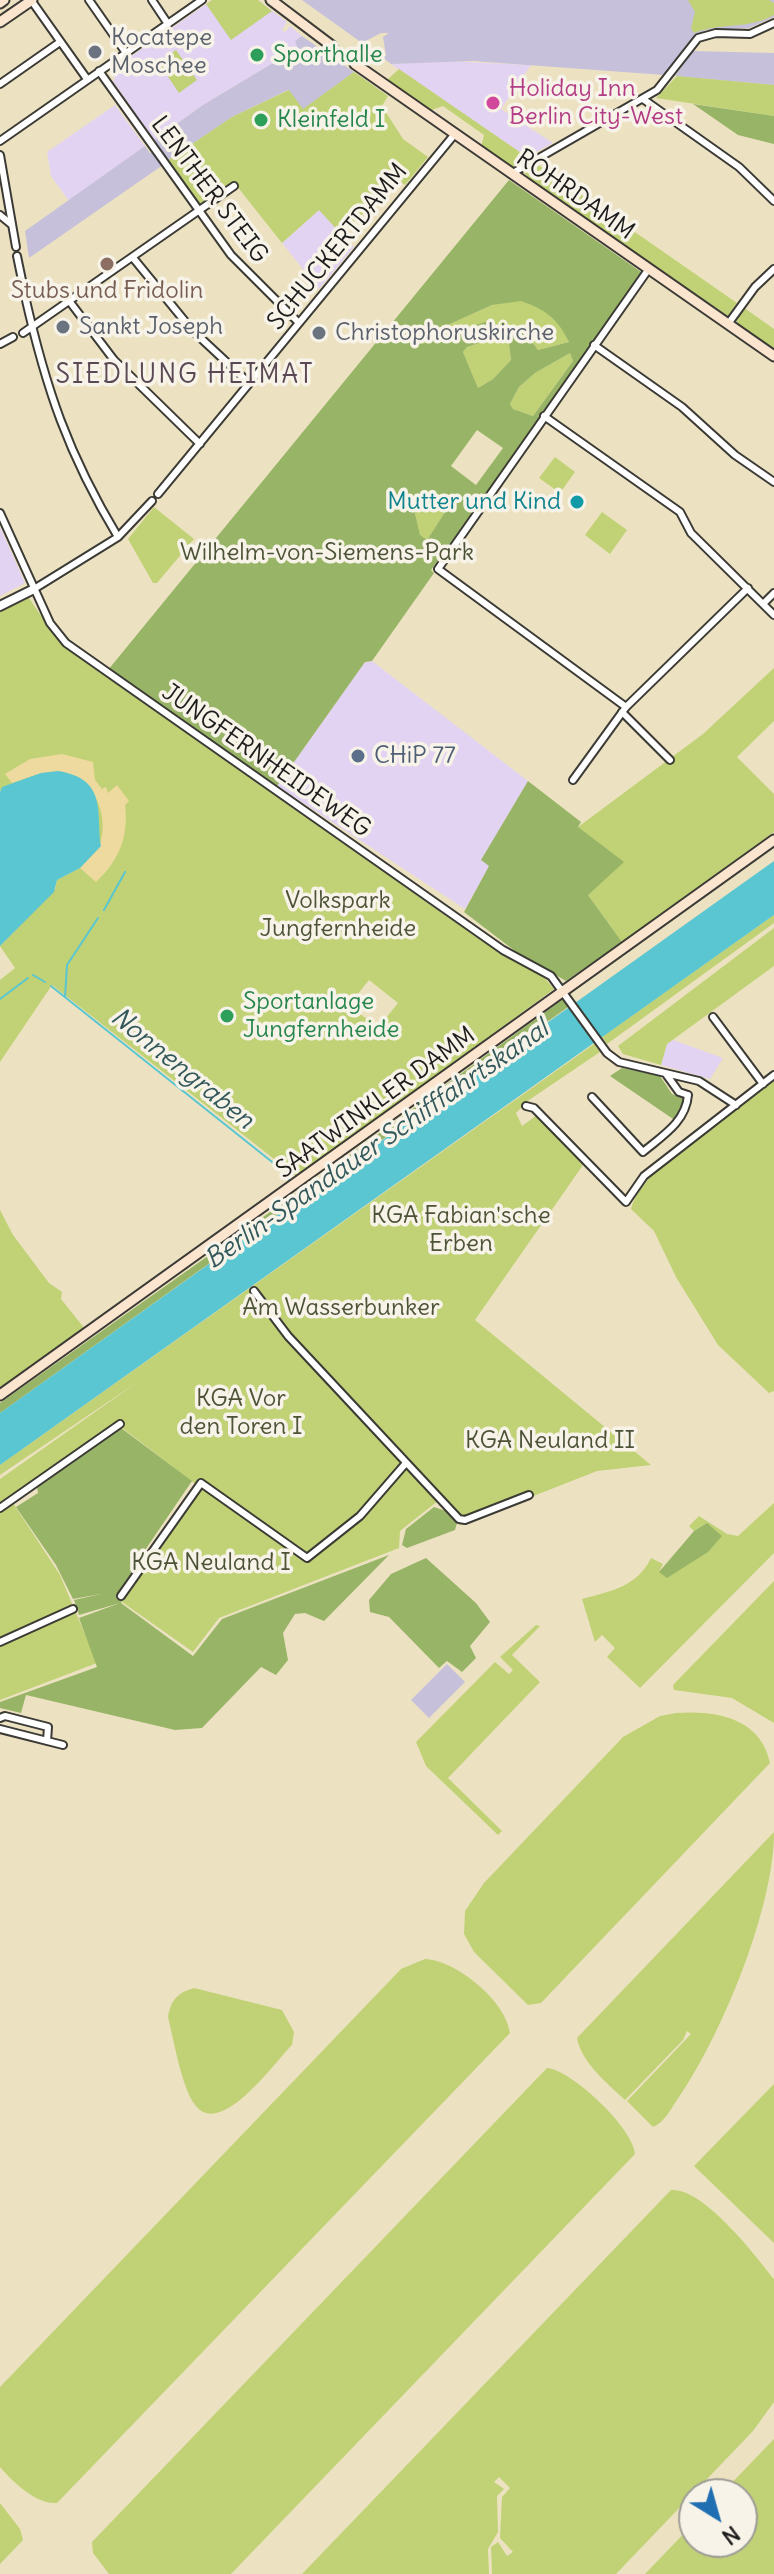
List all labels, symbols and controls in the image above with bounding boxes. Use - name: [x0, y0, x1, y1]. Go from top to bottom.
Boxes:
- place label: Kocatepe Moschee: [111, 24, 212, 80]
- place label: Sporthalle: [273, 41, 383, 69]
- marker: Kocatepe Moschee: [86, 43, 104, 61]
- marker: Sporthalle: [248, 46, 266, 64]
- place label: Holiday Inn Berlin City-West: [509, 75, 683, 131]
- marker: Holiday Inn Berlin City-West: [484, 94, 502, 112]
- place label: Kleinfeld I: [277, 106, 385, 134]
- street label: LENTHER STEIG: [145, 111, 273, 269]
- marker: Kleinfeld I: [252, 111, 270, 129]
- street label: ROHRDAMM: [510, 144, 640, 246]
- street label: SCHUCKERTDAMM: [262, 158, 414, 336]
- marker: Stubs und Fridolin: [98, 255, 116, 273]
- place label: Stubs und Fridolin: [11, 277, 203, 305]
- place label: Sankt Joseph: [79, 313, 223, 341]
- marker: Sankt Joseph: [54, 318, 72, 336]
- place label: Christophoruskirche: [335, 319, 554, 347]
- marker: Christophoruskirche: [310, 324, 328, 342]
- district label: SIEDLUNG HEIMAT: [55, 360, 315, 392]
- place label: Mutter und Kind: [387, 488, 561, 516]
- marker: Mutter und Kind: [568, 493, 586, 511]
- park label: Wilhelm-von-Siemens-Park: [180, 539, 474, 567]
- street label: JUNGFERNHEIDEWEG: [156, 678, 376, 844]
- place label: CHiP 77: [374, 742, 456, 770]
- marker: CHiP 77: [349, 747, 367, 765]
- park label: Volkspark Jungfernheide: [260, 887, 416, 943]
- place label: Sportanlage Jungfernheide: [243, 988, 399, 1044]
- water label: Nonnengraben: [104, 1002, 260, 1136]
- marker: Sportanlage Jungfernheide: [218, 1007, 236, 1025]
- water label: Berlin-Spandauer Schifffahrtskanal: [199, 1014, 555, 1276]
- street label: SAATWINKLER DAMM: [271, 1021, 481, 1185]
- park label: KGA Fabian'sche Erben: [371, 1202, 551, 1258]
- park label: Am Wasserbunker: [242, 1294, 440, 1322]
- park label: KGA Vor den Toren I: [179, 1385, 303, 1441]
- park label: KGA Neuland II: [465, 1427, 635, 1455]
- park label: KGA Neuland I: [131, 1549, 291, 1577]
- north arrow: [678, 2478, 758, 2558]
- text: N: [717, 2520, 746, 2551]

